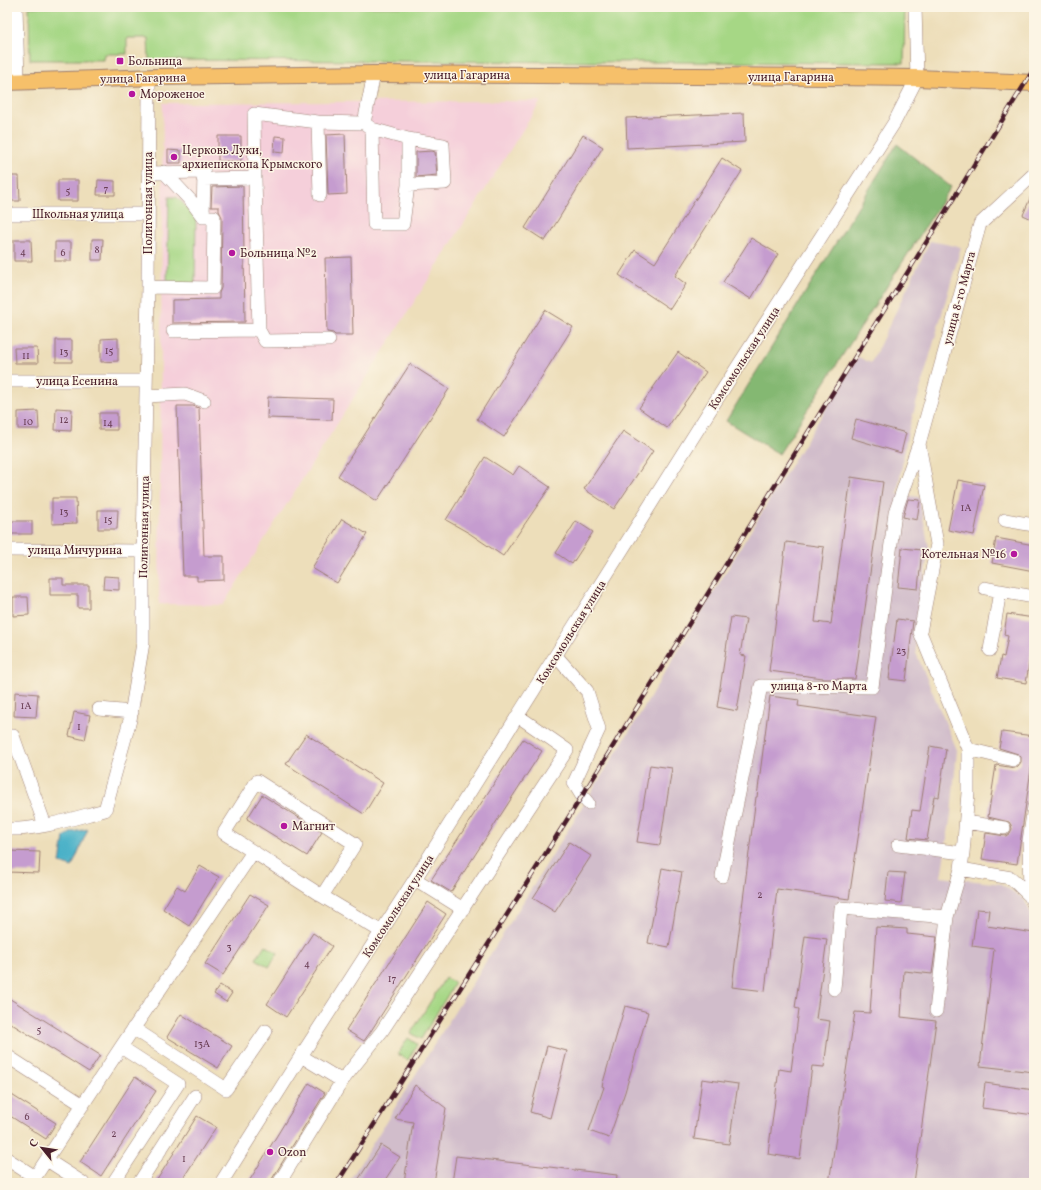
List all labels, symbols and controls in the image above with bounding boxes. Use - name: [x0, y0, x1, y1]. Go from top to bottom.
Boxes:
- place label: Больница: [128, 54, 182, 70]
- marker: Больница: [115, 56, 125, 66]
- street label: улица Гагарина: [424, 68, 510, 84]
- street label: улица Гагарина: [100, 70, 186, 88]
- street label: улица Гагарина: [748, 70, 834, 86]
- place label: Мороженое: [140, 87, 205, 103]
- marker: Мороженое: [127, 89, 137, 99]
- place label: Церковь Луки, архиепископа Крымского: [182, 143, 322, 173]
- street label: Полигонная улица: [141, 152, 157, 254]
- marker: Церковь Луки, архиепископа Крымского: [169, 152, 179, 162]
- house number: 7: [104, 182, 109, 196]
- house number: 5: [66, 184, 71, 198]
- street label: Школьная улица: [32, 207, 124, 223]
- house number: 8: [94, 243, 100, 257]
- house number: 4: [20, 245, 26, 259]
- house number: 6: [60, 246, 66, 260]
- place label: Больница №2: [240, 246, 317, 262]
- marker: Больница №2: [227, 248, 237, 258]
- street label: улица 8-го Марта: [940, 250, 980, 347]
- street label: Комсомольская улица: [705, 304, 784, 413]
- house number: 15: [105, 344, 114, 358]
- house number: 13: [59, 345, 69, 359]
- house number: 11: [22, 349, 30, 363]
- street label: улица Есенина: [36, 374, 118, 390]
- house number: 12: [59, 413, 69, 427]
- house number: 10: [23, 415, 33, 429]
- house number: 14: [103, 416, 113, 430]
- street label: Полигонная улица: [136, 475, 154, 579]
- house number: 1А: [961, 501, 971, 515]
- house number: 13: [59, 505, 69, 519]
- house number: 15: [104, 513, 113, 527]
- street label: улица Мичурина: [28, 543, 122, 559]
- place label: Котельная №16: [921, 547, 1006, 563]
- marker: Котельная №16: [1009, 549, 1019, 559]
- street label: Комсомольская улица: [533, 577, 610, 688]
- house number: 23: [896, 644, 906, 658]
- street label: улица 8-го Марта: [771, 679, 867, 695]
- house number: 1А: [21, 699, 31, 713]
- house number: 1: [77, 720, 81, 734]
- place label: Магнит: [292, 819, 335, 835]
- marker: Магнит: [279, 821, 289, 831]
- street label: Комсомольская улица: [359, 852, 438, 961]
- house number: 2: [757, 888, 763, 902]
- house number: 3: [226, 940, 232, 954]
- house number: 4: [304, 957, 310, 971]
- house number: 17: [388, 972, 397, 986]
- house number: 5: [37, 1023, 42, 1037]
- house number: 13А: [194, 1037, 210, 1051]
- house number: 6: [24, 1110, 30, 1124]
- house number: 2: [111, 1127, 117, 1141]
- north arrow: [22, 1128, 62, 1168]
- text: С: [26, 1137, 43, 1151]
- place label: Ozon: [278, 1145, 306, 1161]
- marker: Ozon: [265, 1147, 275, 1157]
- house number: 1: [182, 1152, 186, 1166]

